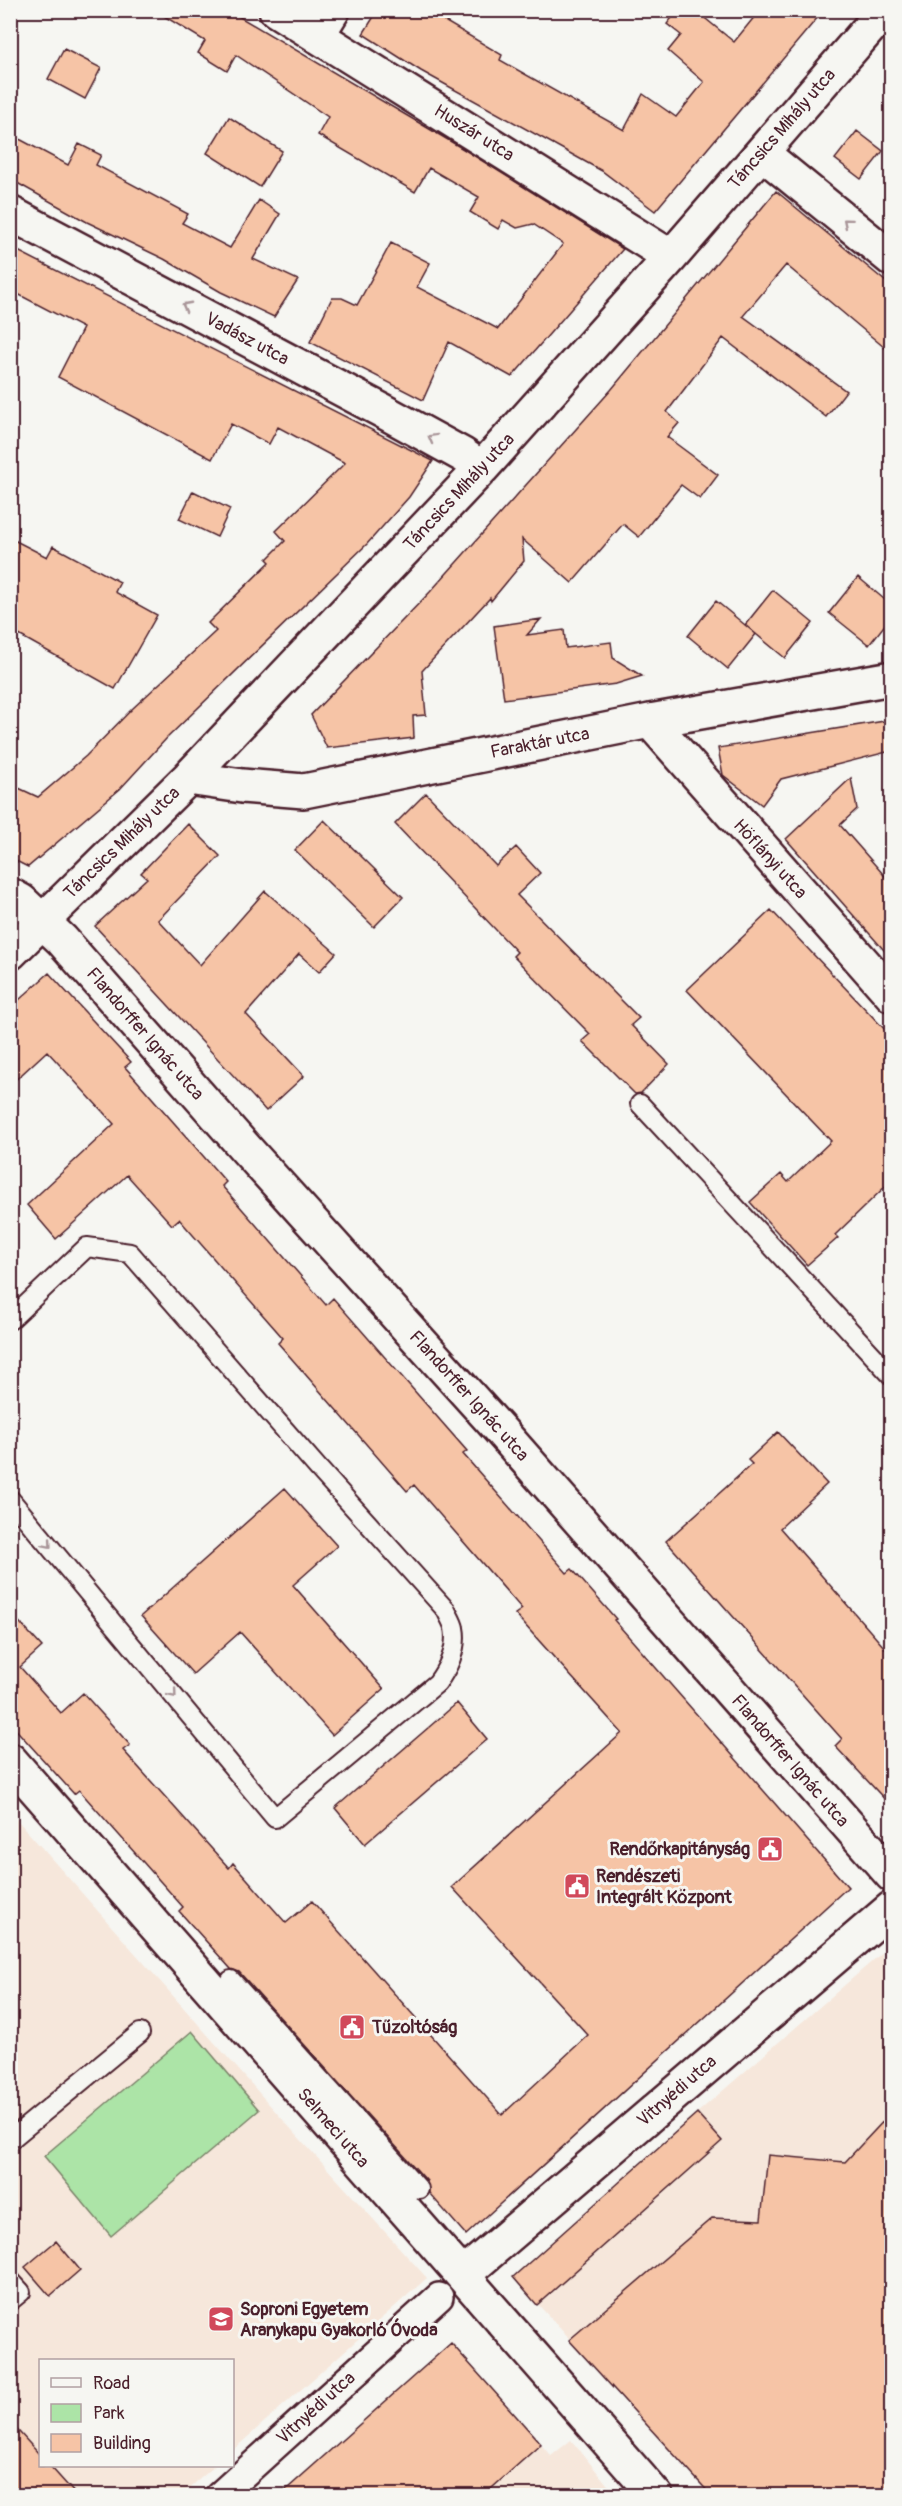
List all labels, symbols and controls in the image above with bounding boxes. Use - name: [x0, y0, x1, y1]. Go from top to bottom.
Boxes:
- street label: Táncsics Mihály utca: [723, 64, 841, 194]
- street label: Huszár utca: [430, 99, 518, 167]
- one-way arrow: [843, 218, 854, 229]
- one-way arrow: [182, 302, 193, 313]
- street label: Vadász utca: [201, 307, 293, 371]
- street label: Táncsics Mihály utca: [398, 428, 520, 556]
- one-way arrow: [428, 434, 438, 445]
- street label: Faraktár utca: [489, 722, 591, 764]
- street label: Táncsics Mihály utca: [59, 782, 185, 904]
- street label: Höflányi utca: [728, 814, 812, 904]
- street label: Flandorffer Ignác utca: [81, 963, 209, 1105]
- street label: Flandorffer Ignác utca: [404, 1326, 534, 1466]
- one-way arrow: [41, 1537, 52, 1548]
- one-way arrow: [165, 1687, 176, 1698]
- street label: Flandorffer Ignác utca: [726, 1690, 854, 1832]
- public building icon: Rendőrkapitányság: [755, 1834, 785, 1864]
- place label: Rendőrkapitányság: [610, 1838, 750, 1861]
- place label: Rendészeti Integrált Központ: [596, 1865, 733, 1909]
- public building icon: Rendészeti Integrált Központ: [562, 1871, 592, 1901]
- public building icon: Tűzoltóság: [337, 2012, 367, 2042]
- place label: Tűzoltóság: [371, 2016, 457, 2039]
- street label: Vitnyédi utca: [632, 2050, 722, 2132]
- street label: Selmeci utca: [292, 2083, 374, 2173]
- place label: Soproni Egyetem Aranykapu Gyakorló Óvoda: [240, 2298, 438, 2342]
- school or university icon: Soproni Egyetem Aranykapu Gyakorló Óvoda: [206, 2304, 236, 2334]
- legend: [39, 2359, 234, 2467]
- street label: Vitnyédi utca: [272, 2367, 360, 2449]
- text: Road: [93, 2372, 130, 2395]
- text: Park: [93, 2402, 125, 2425]
- text: Building: [93, 2432, 151, 2455]

